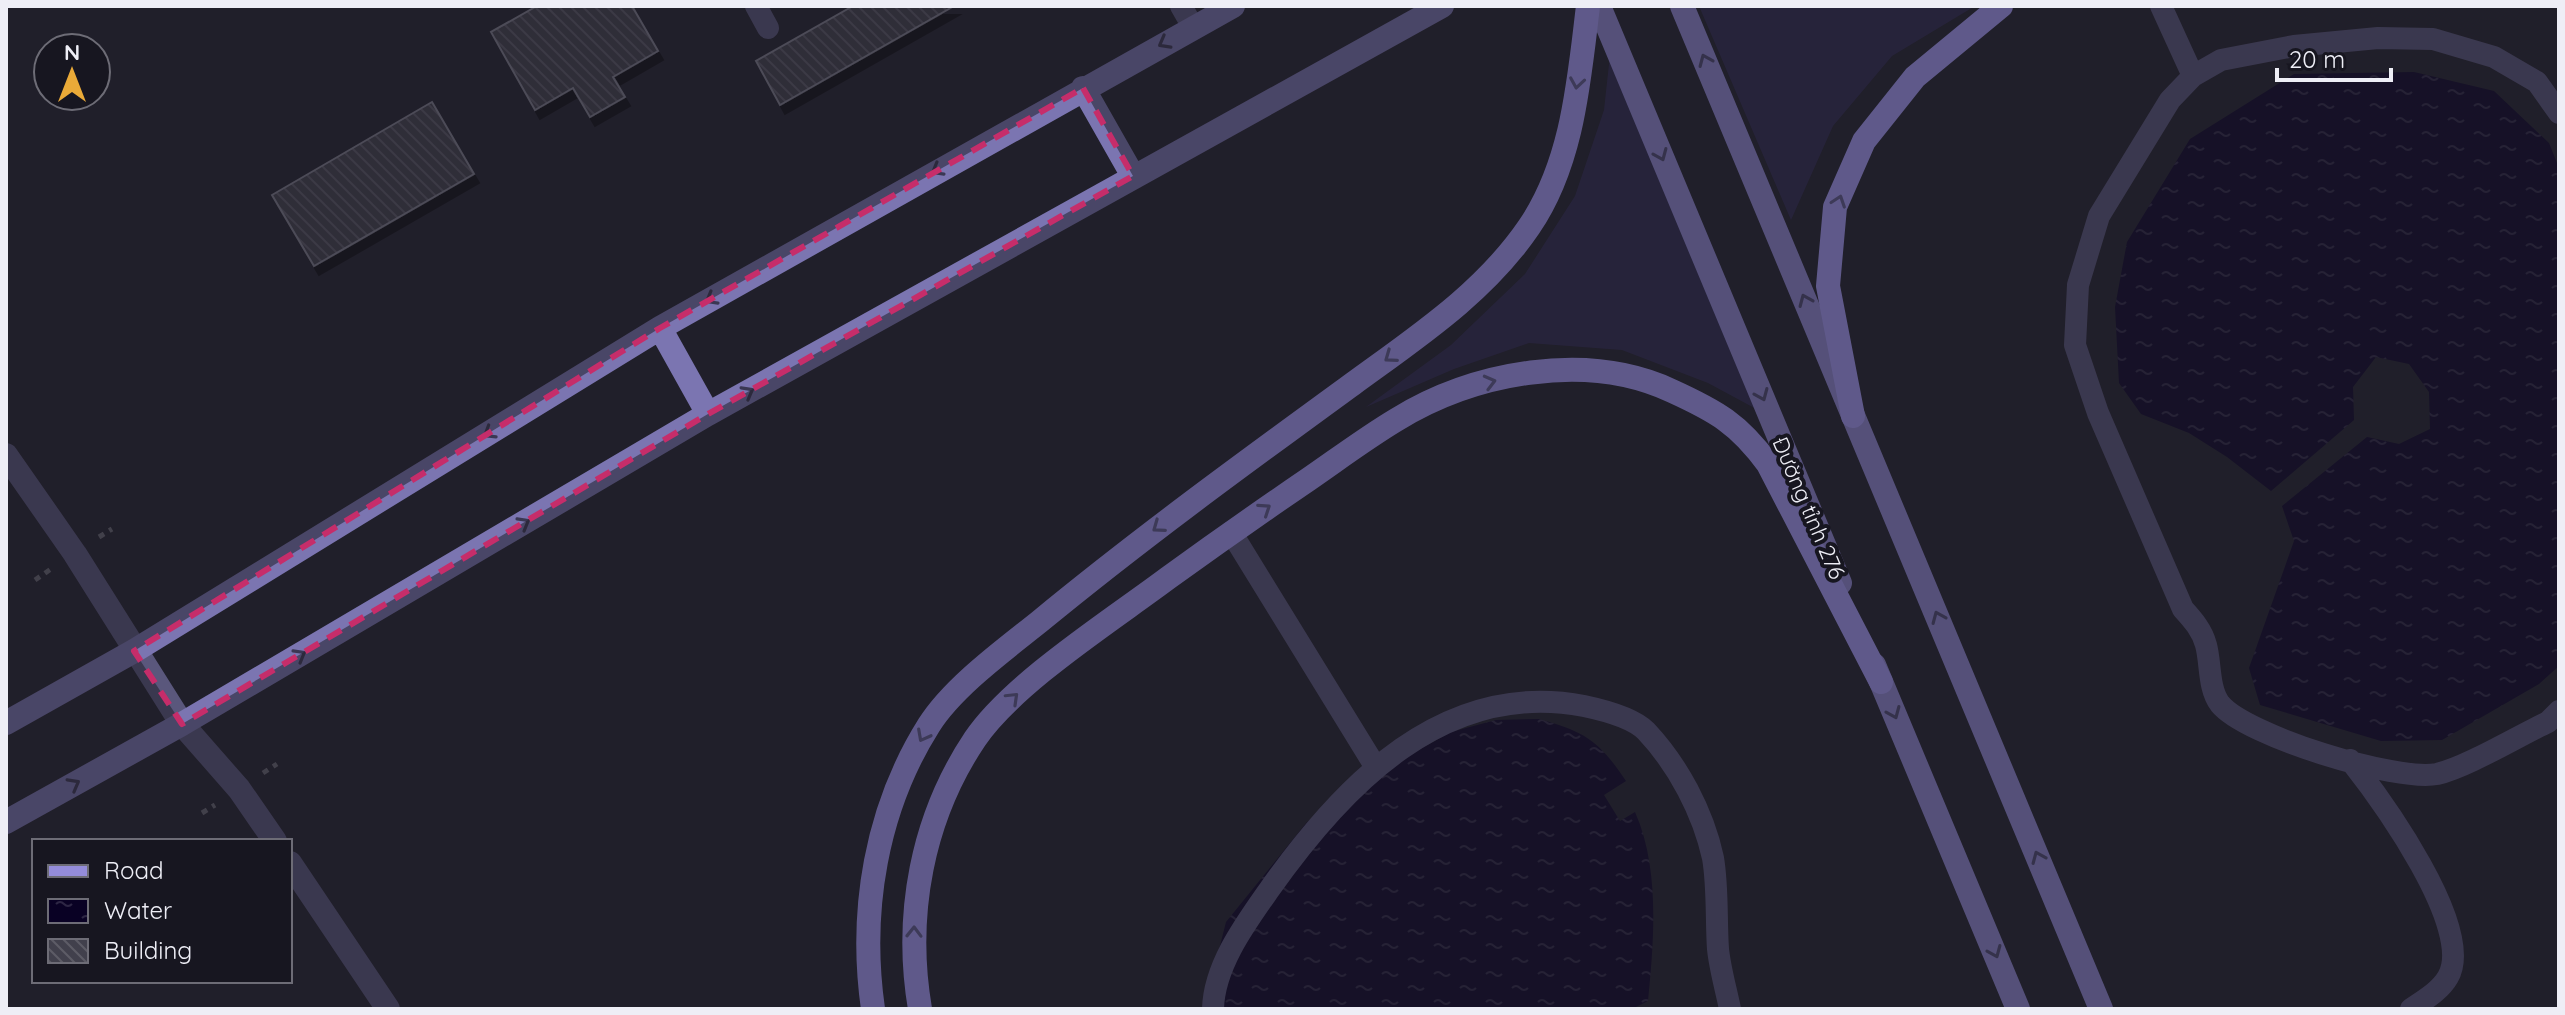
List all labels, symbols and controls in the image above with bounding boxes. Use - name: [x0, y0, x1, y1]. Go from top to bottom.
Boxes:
- north arrow: [32, 32, 112, 112]
- scale bar: [2277, 32, 2391, 82]
- one-way arrow: [1158, 34, 1172, 49]
- text: N: [64, 38, 80, 66]
- text: 20 m: [2289, 44, 2345, 74]
- one-way arrow: [1698, 54, 1714, 68]
- one-way arrow: [1569, 76, 1586, 90]
- one-way arrow: [1652, 147, 1668, 162]
- one-way arrow: [931, 161, 946, 176]
- one-way arrow: [1829, 195, 1845, 209]
- one-way arrow: [706, 289, 720, 305]
- one-way arrow: [1798, 294, 1815, 308]
- one-way arrow: [1384, 347, 1399, 362]
- one-way arrow: [1482, 375, 1496, 391]
- one-way arrow: [739, 386, 754, 402]
- one-way arrow: [1752, 387, 1768, 401]
- one-way arrow: [483, 424, 498, 439]
- street label: Đường tỉnh 276: [1766, 433, 1852, 583]
- one-way arrow: [1256, 504, 1271, 519]
- one-way arrow: [515, 517, 530, 533]
- one-way arrow: [1152, 518, 1167, 532]
- one-way arrow: [1931, 611, 1947, 625]
- one-way arrow: [291, 649, 305, 665]
- one-way arrow: [1003, 694, 1018, 708]
- one-way arrow: [1885, 705, 1901, 719]
- one-way arrow: [917, 727, 933, 742]
- one-way arrow: [65, 778, 80, 794]
- legend: [32, 839, 292, 983]
- one-way arrow: [2031, 851, 2047, 865]
- text: Road: [104, 855, 164, 885]
- text: Water: [104, 895, 172, 925]
- one-way arrow: [906, 925, 923, 938]
- text: Building: [104, 935, 192, 965]
- one-way arrow: [1985, 944, 2001, 959]

